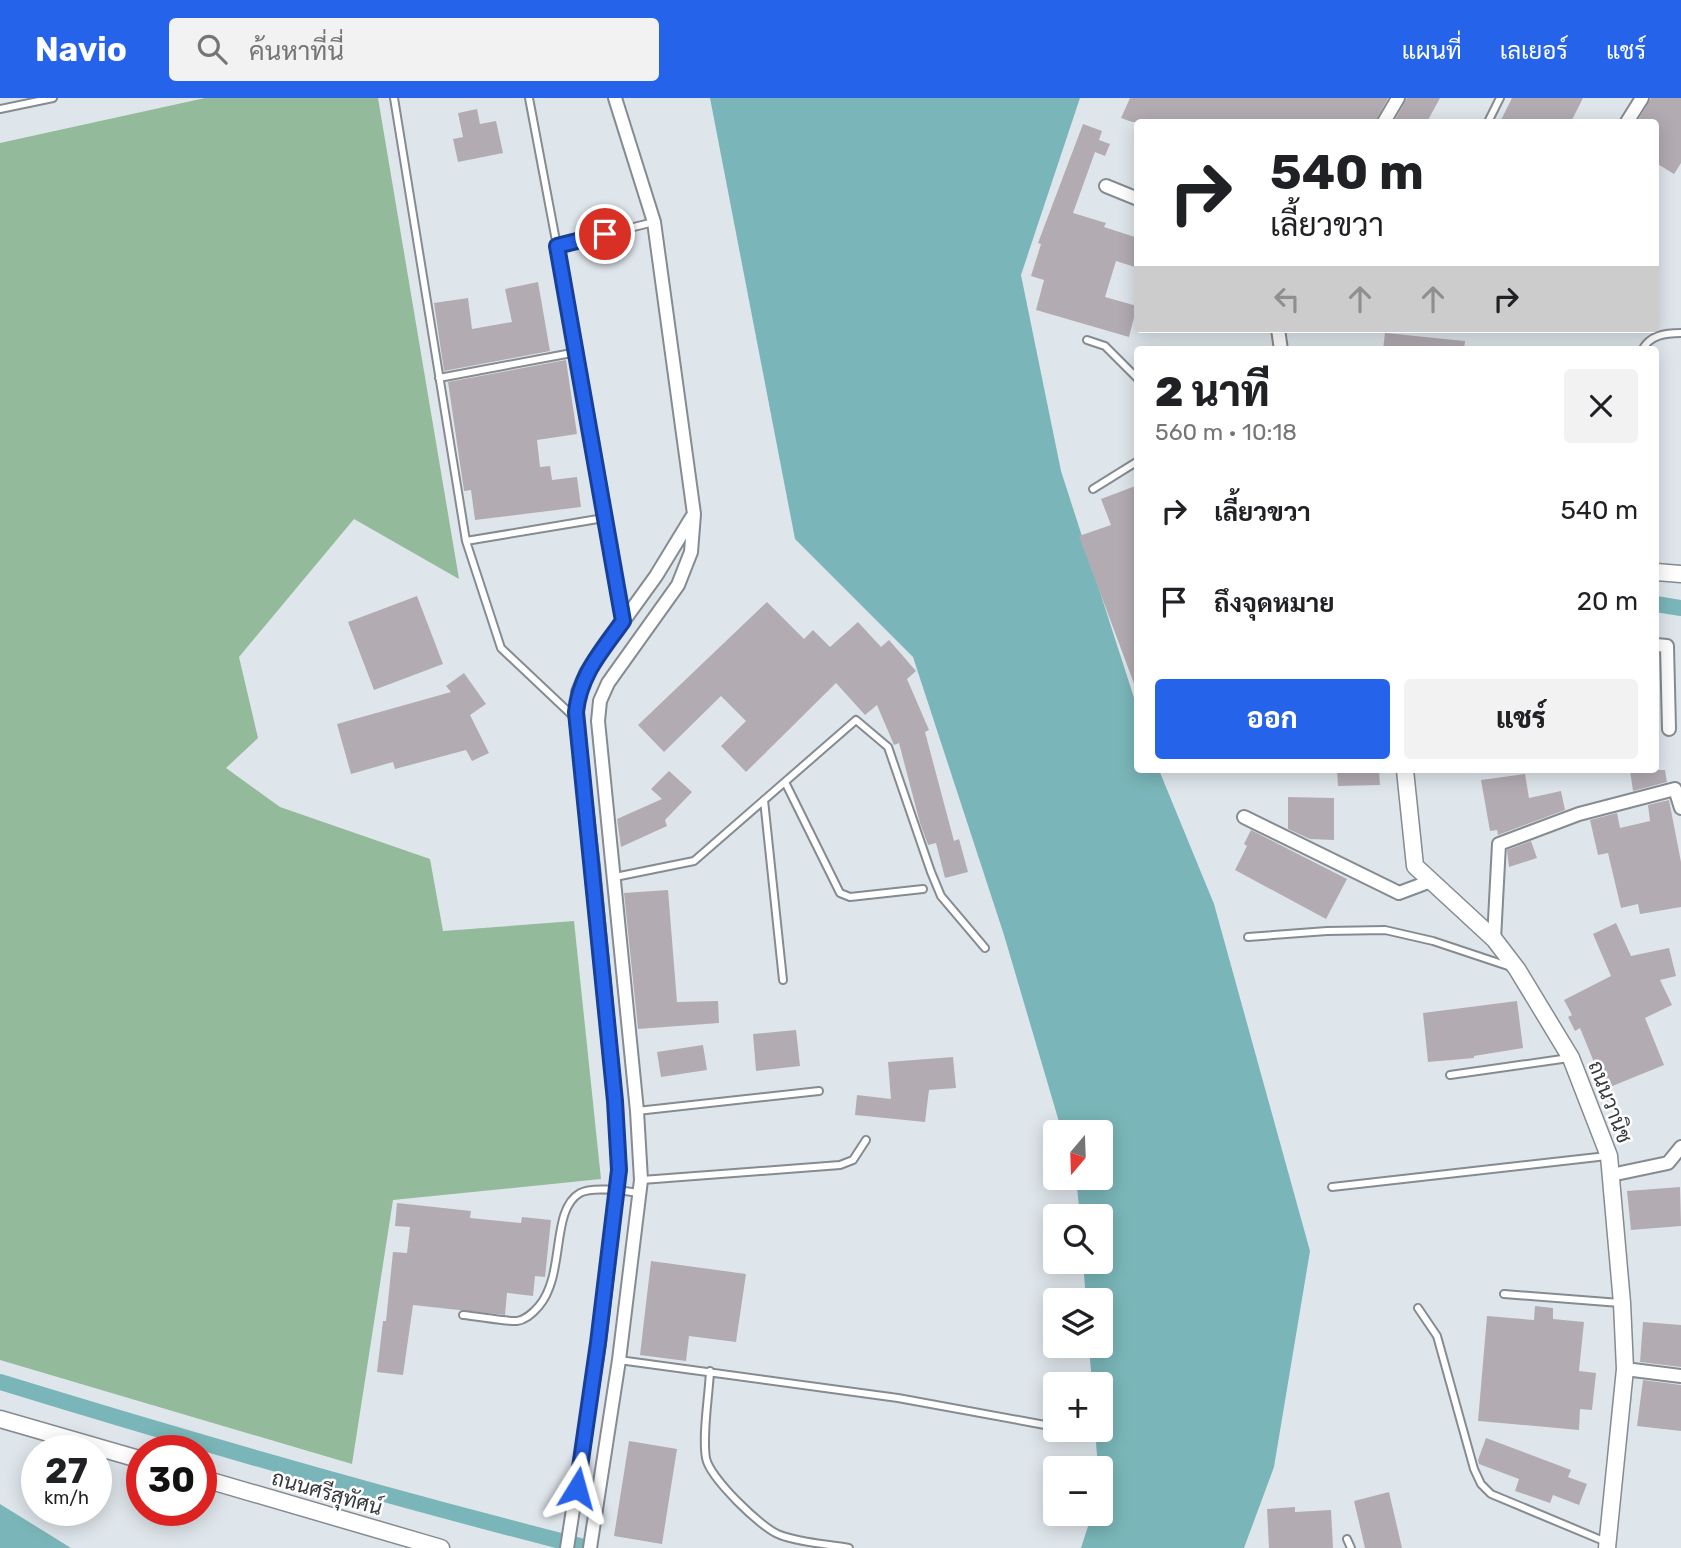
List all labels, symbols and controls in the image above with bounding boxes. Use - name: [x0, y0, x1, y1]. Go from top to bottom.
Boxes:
- search box: [169, 18, 659, 81]
- text: Navio: [35, 30, 127, 69]
- icon: search: [193, 30, 231, 68]
- text: ค้นหาที่นี่: [249, 36, 344, 67]
- text: แผนที่: [1402, 37, 1462, 65]
- text: เลเยอร์: [1500, 37, 1568, 65]
- text: แชร์: [1606, 37, 1646, 65]
- text: 540 m: [1270, 143, 1424, 201]
- icon: right: [1155, 147, 1246, 238]
- pin: [575, 204, 635, 264]
- text: เลี้ยวขวา: [1270, 206, 1384, 244]
- icon: arrive: [586, 215, 624, 253]
- icon: left: [1268, 280, 1306, 318]
- icon: ahead: [1341, 280, 1379, 318]
- icon: ahead: [1414, 280, 1452, 318]
- icon: right: [1487, 280, 1525, 318]
- text: 2 นาที: [1155, 367, 1270, 417]
- button: close: [1564, 369, 1638, 443]
- text: 560 m · 10:18: [1155, 418, 1297, 446]
- icon: right: [1155, 492, 1193, 530]
- text: 540 m: [1560, 495, 1638, 526]
- text: เลี้ยวขวา: [1214, 497, 1311, 528]
- icon: arrive: [1155, 583, 1193, 621]
- text: 20 m: [1577, 586, 1638, 617]
- text: ถึงจุดหมาย: [1214, 588, 1335, 619]
- button: ออก: [1155, 679, 1390, 759]
- button: แชร์: [1404, 679, 1638, 759]
- street label: ถนนวานิช: [1583, 1057, 1638, 1146]
- north arrow: [1043, 1120, 1113, 1190]
- map controls: [1043, 1120, 1113, 1526]
- button: search: [1043, 1204, 1113, 1274]
- button: layers: [1043, 1288, 1113, 1358]
- button: +: [1043, 1372, 1113, 1442]
- speed limit sign: 30: [126, 1435, 217, 1526]
- text: 27: [45, 1450, 88, 1492]
- position arrow: [540, 1451, 614, 1525]
- button: −: [1043, 1456, 1113, 1526]
- street label: ถนนศรีสุทัศน์: [268, 1464, 386, 1522]
- text: km/h: [44, 1487, 89, 1509]

